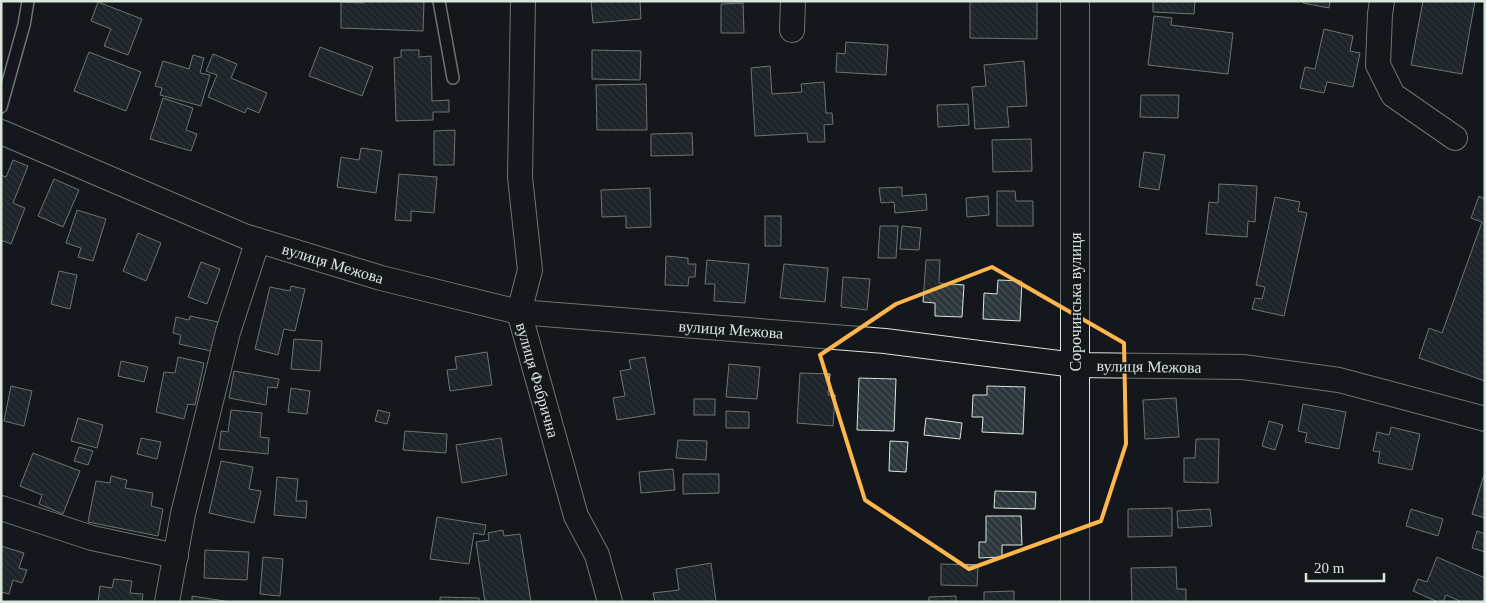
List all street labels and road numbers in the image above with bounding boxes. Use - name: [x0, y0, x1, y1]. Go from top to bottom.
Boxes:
- street label: Сорочинська вулиця: [1067, 232, 1085, 372]
- street label: вулиця Межова: [280, 240, 386, 288]
- street label: вулиця Межова: [678, 317, 784, 343]
- street label: вулиця Фабрична: [512, 321, 562, 440]
- street label: вулиця Межова: [1096, 357, 1202, 377]

